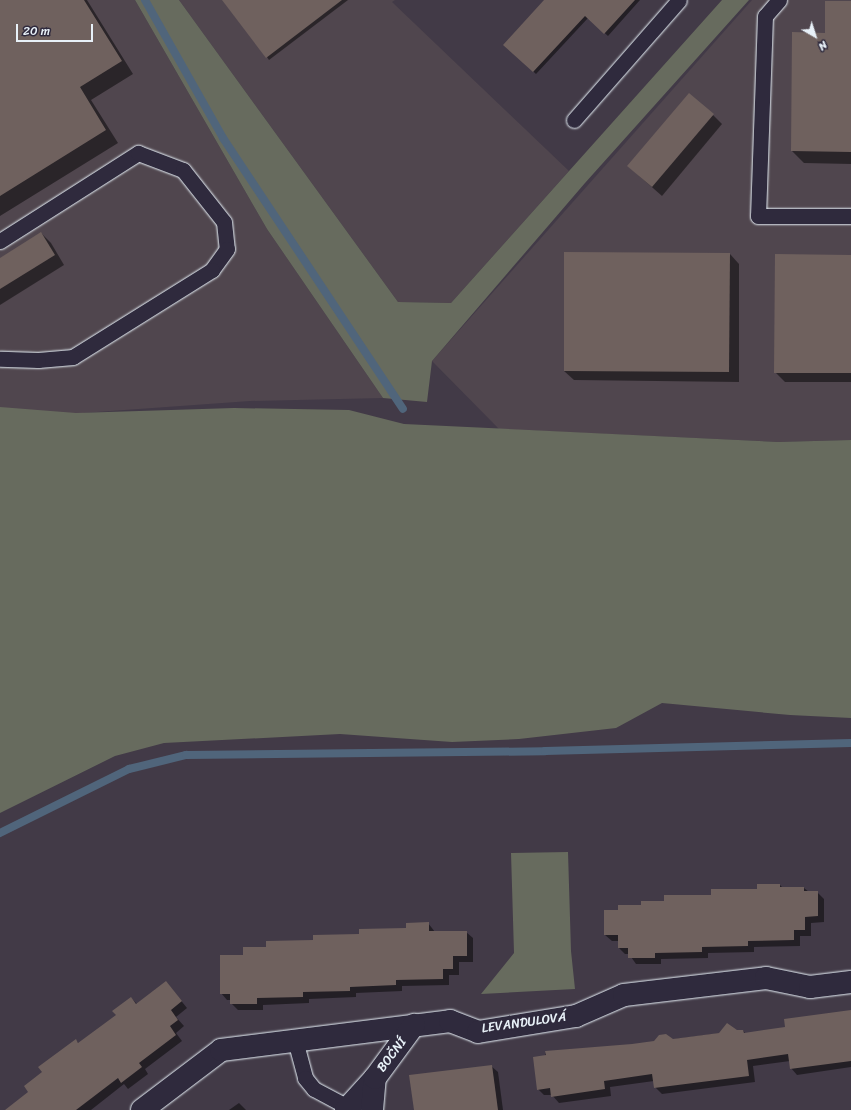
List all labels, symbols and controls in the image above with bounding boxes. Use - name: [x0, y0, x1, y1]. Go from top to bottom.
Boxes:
- scale bar: [18, 16, 95, 42]
- north arrow: [795, 16, 835, 56]
- text: 20 m: [23, 20, 50, 42]
- text: N: [814, 36, 832, 55]
- street label: LEVANDULOVÁ: [481, 1009, 567, 1037]
- street label: BOČNÍ: [374, 1035, 410, 1075]

